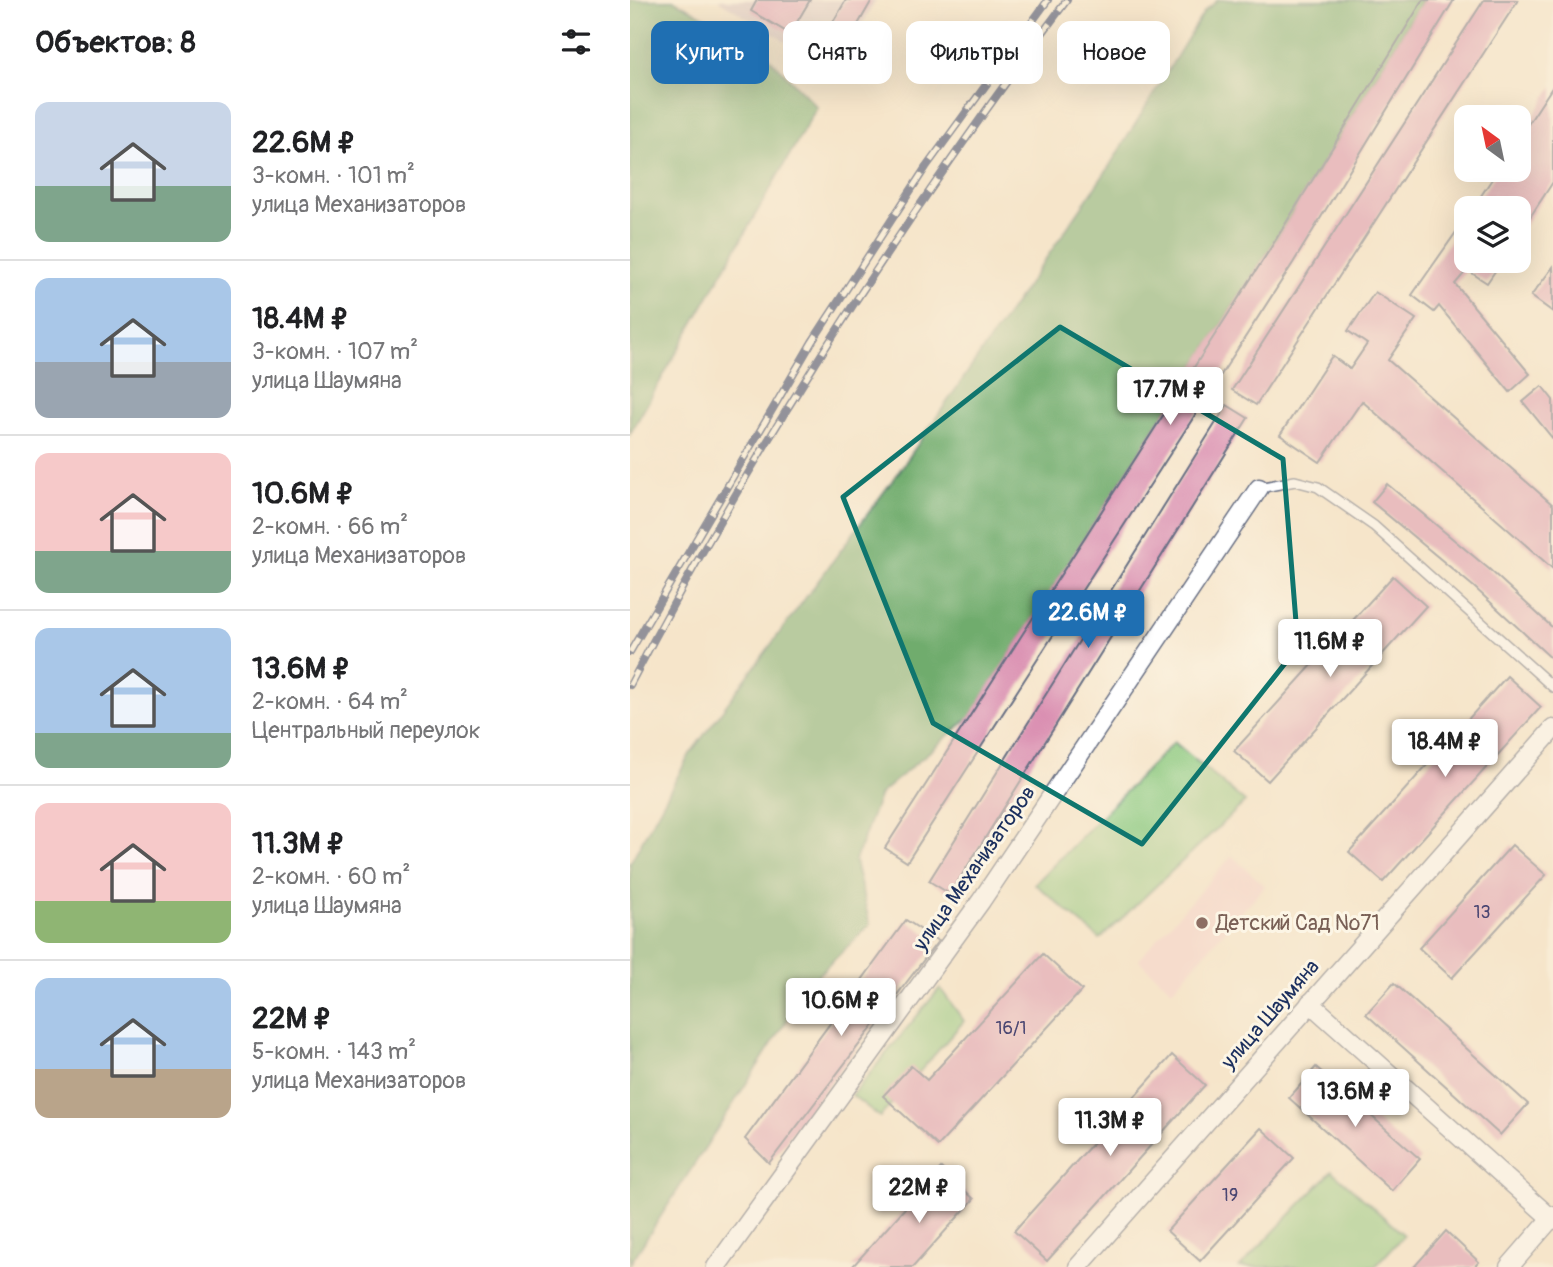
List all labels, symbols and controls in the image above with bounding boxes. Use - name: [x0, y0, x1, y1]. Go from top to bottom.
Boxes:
- chip: Купить: [651, 21, 769, 84]
- chip: Снять: [783, 21, 892, 84]
- chip: Фильтры: [906, 21, 1043, 84]
- chip: Новое: [1057, 21, 1170, 84]
- icon: filters: [557, 23, 595, 61]
- text: Объектов: 8: [35, 24, 196, 61]
- north arrow: [1454, 105, 1531, 182]
- map controls: [1454, 105, 1531, 273]
- text: 22.6M ₽: [252, 124, 356, 161]
- icon: home: [91, 130, 175, 214]
- text: 3-комн. · 101 m²: [252, 161, 415, 190]
- text: улица Механизаторов: [252, 190, 466, 219]
- button: layers: [1454, 196, 1531, 273]
- text: 18.4M ₽: [252, 300, 349, 337]
- icon: home: [91, 306, 175, 390]
- text: 3-комн. · 107 m²: [252, 337, 418, 366]
- text: улица Шаумяна: [252, 366, 402, 395]
- pin: 17.7M ₽: [1105, 368, 1235, 427]
- text: 17.7M ₽: [1133, 375, 1207, 404]
- text: 10.6M ₽: [252, 475, 354, 512]
- icon: home: [91, 481, 175, 565]
- text: 2-комн. · 66 m²: [252, 512, 408, 541]
- text: улица Механизаторов: [252, 541, 466, 570]
- pin: 22.6M ₽: [1023, 590, 1153, 650]
- text: 22.6M ₽: [1048, 598, 1128, 627]
- pin: 11.6M ₽: [1265, 620, 1395, 679]
- text: 11.6M ₽: [1294, 627, 1366, 656]
- text: 13.6M ₽: [252, 650, 351, 687]
- icon: home: [91, 656, 175, 740]
- text: 2-комн. · 64 m²: [252, 687, 408, 716]
- text: Центральный переулок: [252, 716, 481, 745]
- pin: 18.4M ₽: [1380, 720, 1510, 779]
- text: 18.4M ₽: [1408, 727, 1482, 756]
- street label: улица Механизаторов: [907, 780, 1042, 957]
- text: 11.3M ₽: [252, 825, 345, 862]
- icon: home: [91, 831, 175, 915]
- text: 2-комн. · 60 m²: [252, 862, 410, 891]
- text: улица Шаумяна: [252, 891, 402, 920]
- house number: 13: [1473, 901, 1491, 924]
- place label: Детский Сад №71: [1215, 910, 1380, 937]
- marker: Детский Сад №71: [1194, 915, 1210, 931]
- street label: улица Шаумяна: [1215, 954, 1325, 1076]
- pin: 10.6M ₽: [776, 978, 906, 1038]
- text: 10.6M ₽: [802, 986, 880, 1015]
- text: 22M ₽: [252, 1000, 332, 1037]
- icon: home: [91, 1006, 175, 1090]
- house number: 16/1: [995, 1017, 1027, 1040]
- text: 5-комн. · 143 m²: [252, 1037, 416, 1066]
- text: улица Механизаторов: [252, 1066, 466, 1095]
- pin: 13.6M ₽: [1290, 1070, 1420, 1129]
- text: 13.6M ₽: [1317, 1077, 1393, 1106]
- pin: 11.3M ₽: [1045, 1098, 1175, 1158]
- text: 11.3M ₽: [1074, 1106, 1146, 1135]
- pin: 22M ₽: [870, 1166, 968, 1225]
- text: 22M ₽: [888, 1173, 950, 1202]
- house number: 19: [1222, 1184, 1238, 1207]

